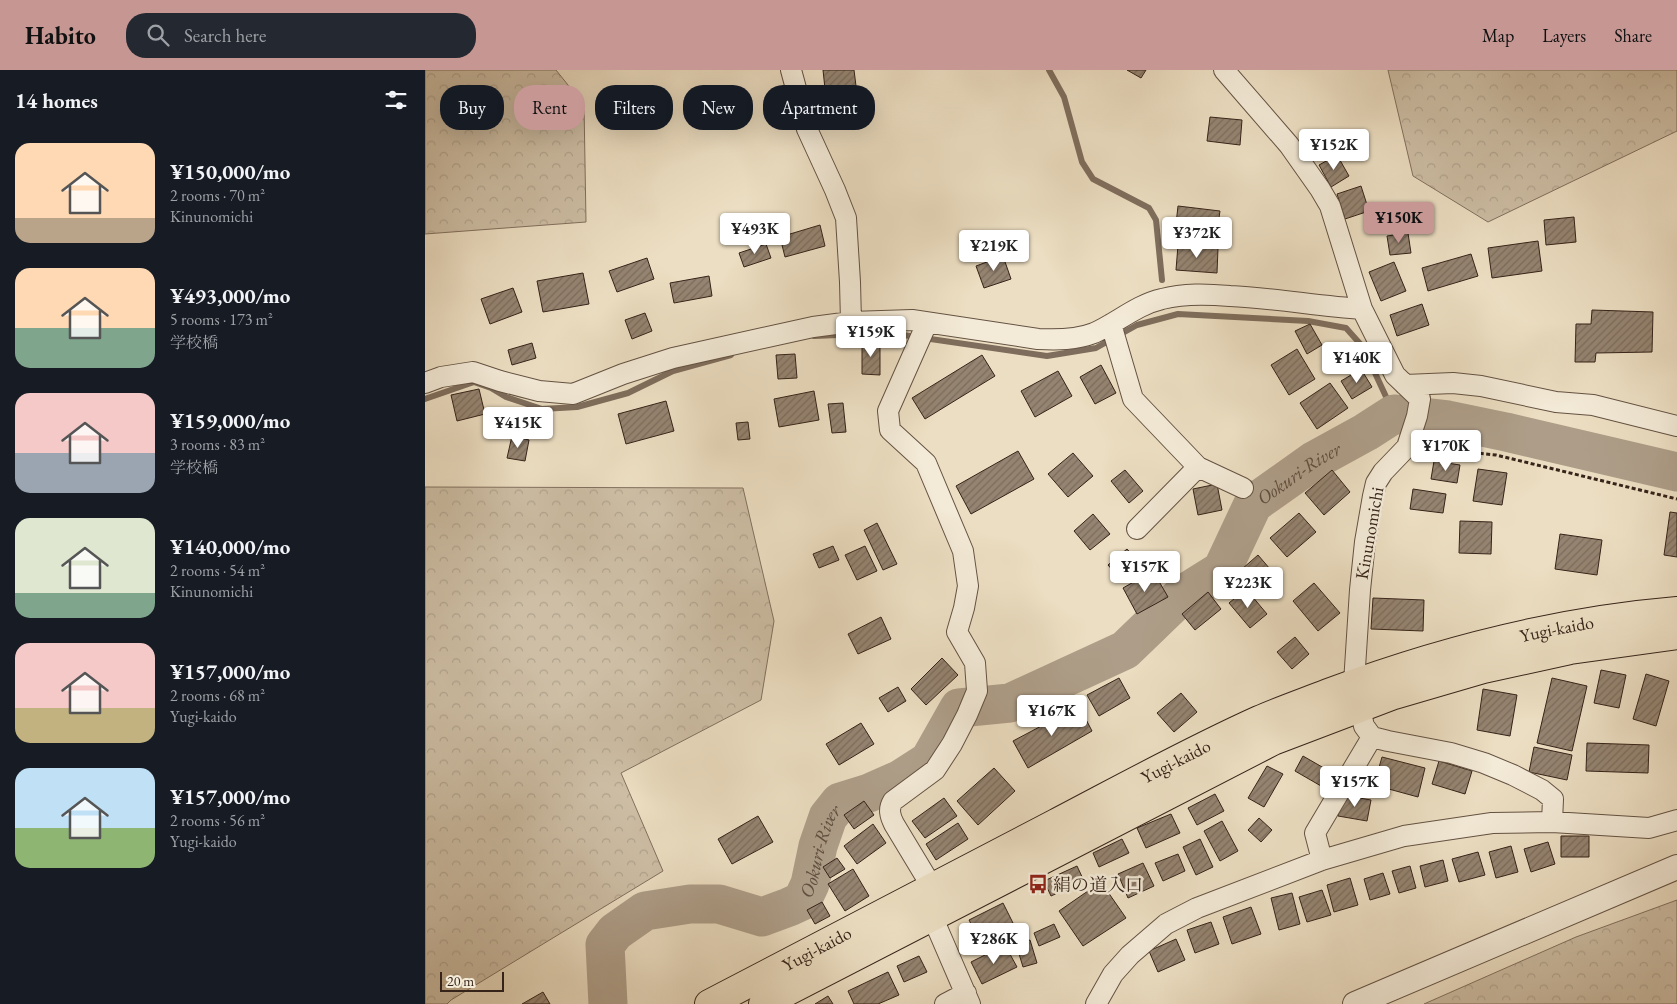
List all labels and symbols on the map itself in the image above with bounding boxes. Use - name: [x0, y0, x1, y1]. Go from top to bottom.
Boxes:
- pin: ¥152K: [1299, 128, 1369, 171]
- pin: ¥150K: [1364, 202, 1434, 244]
- pin: ¥493K: [720, 212, 790, 255]
- pin: ¥372K: [1162, 216, 1232, 259]
- pin: ¥219K: [959, 230, 1029, 272]
- pin: ¥159K: [836, 316, 906, 358]
- pin: ¥140K: [1322, 342, 1392, 384]
- pin: ¥415K: [483, 406, 553, 449]
- pin: ¥170K: [1411, 430, 1481, 472]
- water label: Ookuri-River: [1252, 436, 1346, 510]
- street label: Kinunomichi: [1350, 484, 1389, 581]
- pin: ¥157K: [1110, 550, 1180, 593]
- pin: ¥223K: [1213, 566, 1283, 609]
- street label: Yugi-kaido: [1517, 610, 1595, 647]
- pin: ¥167K: [1017, 694, 1087, 737]
- street label: Yugi-kaido: [1136, 733, 1214, 788]
- pin: ¥157K: [1320, 766, 1390, 808]
- water label: Ookuri-River: [793, 798, 846, 902]
- bus stop icon: 絹の道入口: [1027, 873, 1049, 895]
- place label: 絹の道入口: [1053, 873, 1143, 896]
- street label: Yugi-kaido: [778, 920, 855, 976]
- pin: ¥286K: [959, 922, 1029, 965]
- scale bar: [440, 969, 504, 992]

